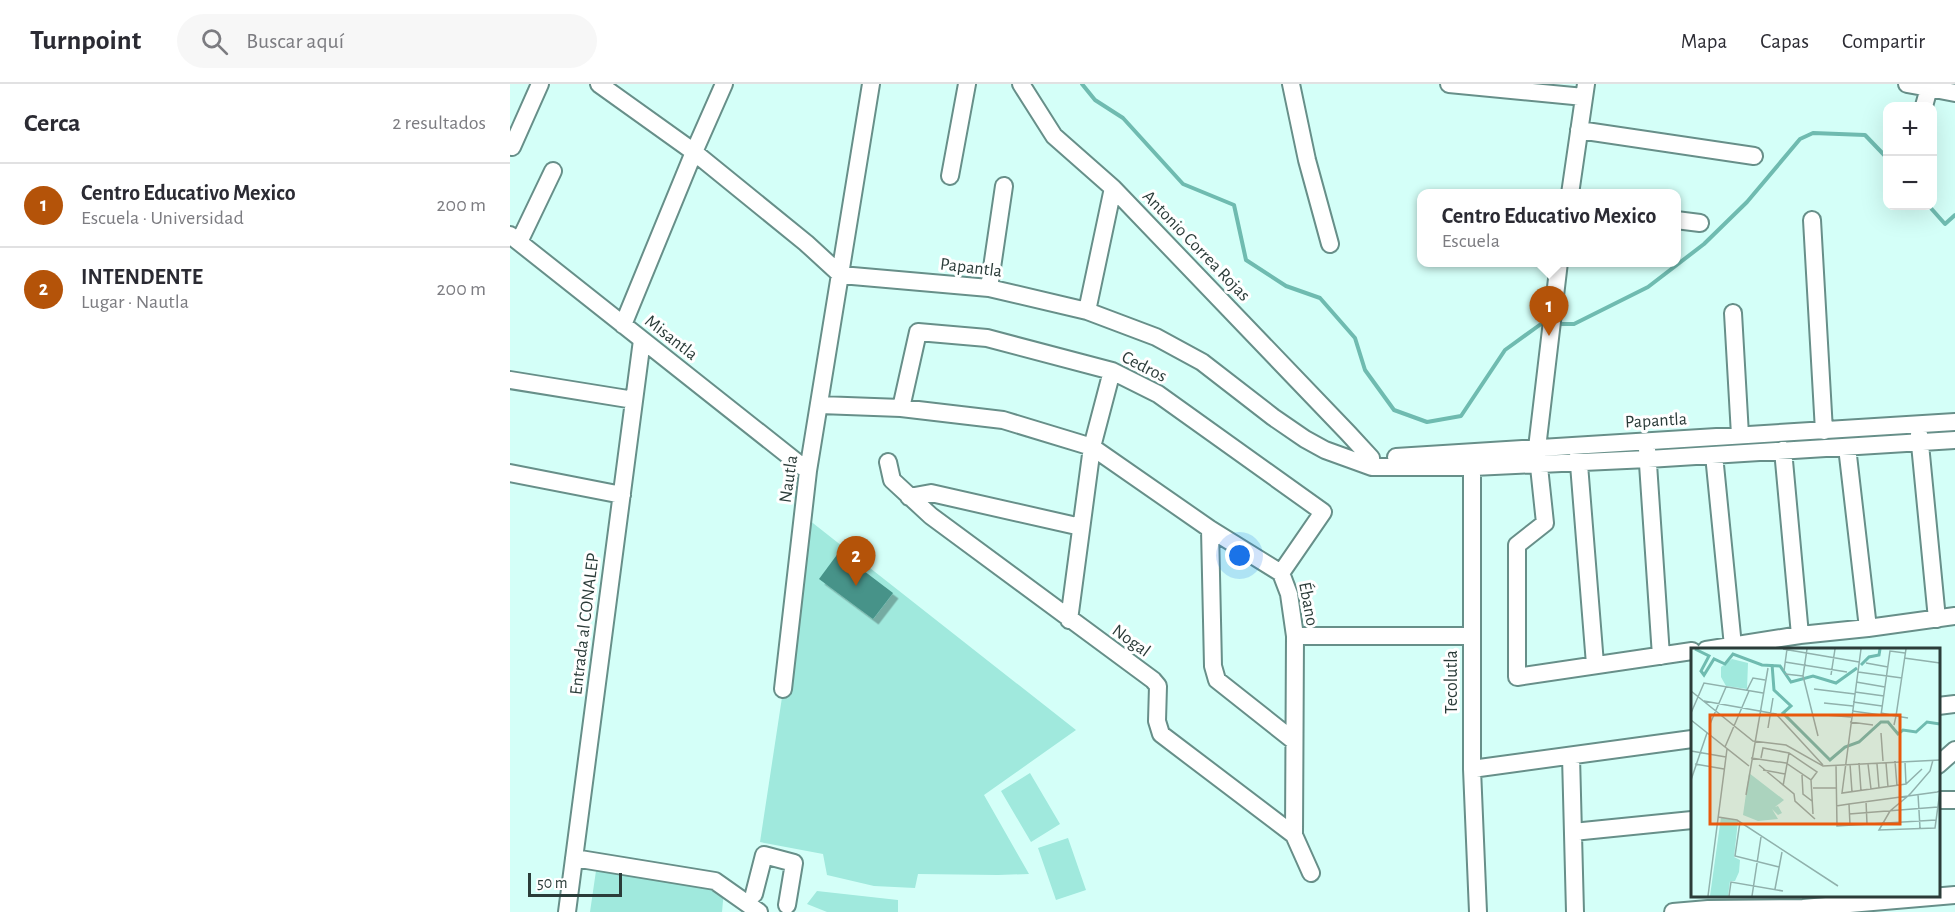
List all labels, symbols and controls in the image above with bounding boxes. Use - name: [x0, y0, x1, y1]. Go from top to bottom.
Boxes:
- search box: [177, 14, 597, 68]
- icon: search: [198, 25, 231, 58]
- text: Turnpoint: [30, 27, 141, 55]
- text: Buscar aquí: [246, 30, 344, 52]
- text: Mapa: [1681, 31, 1727, 52]
- text: Capas: [1760, 31, 1809, 52]
- text: Compartir: [1842, 31, 1925, 52]
- map controls: [1883, 102, 1937, 210]
- button: +: [1883, 102, 1937, 156]
- text: Cerca: [24, 110, 81, 136]
- text: 2 resultados: [392, 113, 486, 133]
- button: −: [1883, 156, 1937, 210]
- text: Centro Educativo Mexico: [81, 182, 296, 204]
- street label: Antonio Correa Rojas: [1139, 187, 1253, 305]
- popup: [1417, 189, 1681, 267]
- text: 1: [40, 195, 47, 215]
- text: 200 m: [436, 195, 486, 215]
- text: Centro Educativo Mexico: [1442, 205, 1656, 227]
- text: Escuela · Universidad: [81, 208, 244, 228]
- text: Escuela: [1442, 231, 1500, 251]
- street label: Papantla: [939, 255, 1003, 281]
- text: INTENDENTE: [81, 266, 203, 288]
- text: 2: [39, 279, 48, 299]
- text: 200 m: [436, 279, 486, 299]
- pin: 1: [1530, 286, 1568, 336]
- text: Lugar · Nautla: [81, 292, 189, 312]
- street label: Misantla: [641, 312, 701, 364]
- street label: Cedros: [1119, 348, 1169, 386]
- street label: Papantla: [1624, 410, 1688, 432]
- street label: Nautla: [777, 454, 801, 504]
- pin: 2: [836, 536, 876, 586]
- your location: [1225, 541, 1254, 570]
- street label: Entrada al CONALEP: [567, 552, 603, 696]
- street label: Ébano: [1295, 580, 1324, 628]
- street label: Nogal: [1109, 621, 1153, 661]
- inset map: [1691, 648, 1940, 897]
- street label: Tecolutla: [1443, 650, 1461, 714]
- scale bar: [528, 870, 622, 898]
- text: 50 m: [537, 875, 568, 891]

